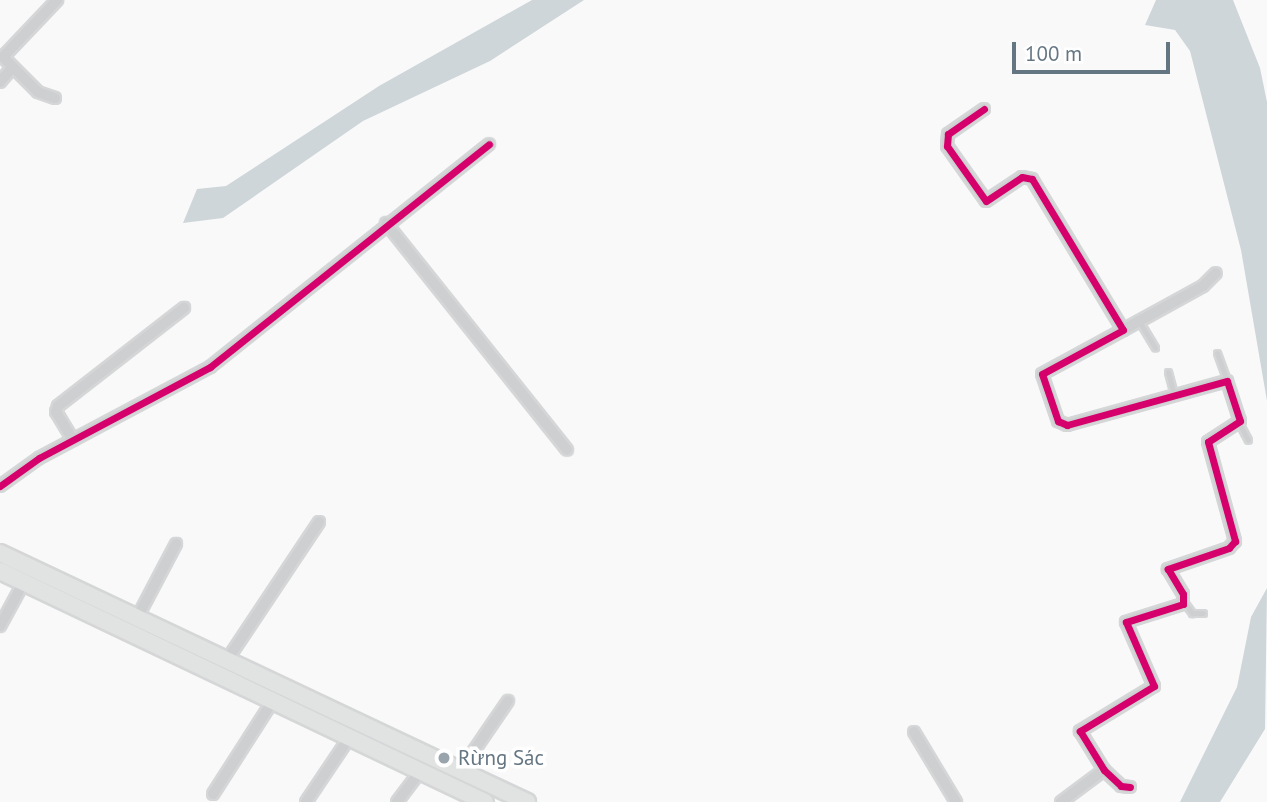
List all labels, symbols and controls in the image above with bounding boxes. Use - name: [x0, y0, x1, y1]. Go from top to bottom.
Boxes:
- scale bar: [1015, 28, 1172, 72]
- text: 100 m: [1025, 40, 1082, 67]
- place label: Rừng Sác: [458, 745, 544, 771]
- marker: Rừng Sác: [436, 750, 452, 766]

